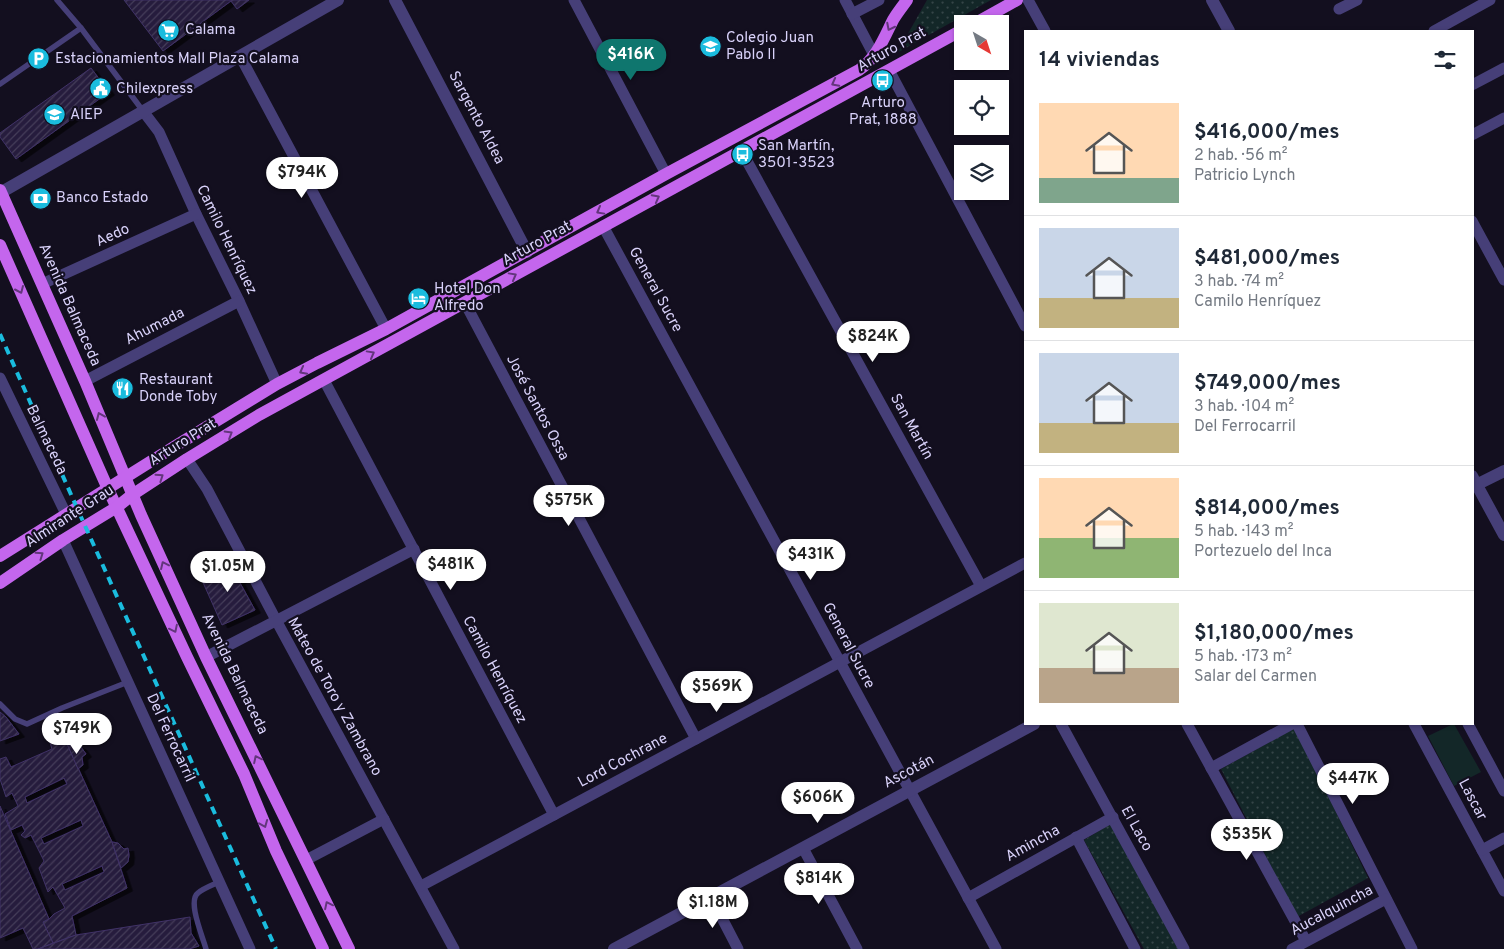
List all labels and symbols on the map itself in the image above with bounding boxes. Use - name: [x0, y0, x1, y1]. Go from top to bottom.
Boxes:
- north arrow: [954, 15, 1009, 70]
- supermarket icon: Calama: [157, 18, 181, 42]
- place label: Calama: [185, 21, 235, 40]
- one-way arrow: [886, 22, 896, 31]
- street label: Arturo Prat: [854, 23, 930, 77]
- place label: Colegio Juan Pablo II: [726, 29, 814, 65]
- school or university icon: Colegio Juan Pablo II: [698, 35, 722, 59]
- pin: $416K: [596, 38, 666, 81]
- parking icon: Estacionamientos Mall Plaza Calama: [27, 47, 51, 71]
- place label: Estacionamientos Mall Plaza Calama: [55, 50, 299, 69]
- street label: Sargento Aldea: [444, 68, 508, 168]
- bus stop icon: Arturo Prat, 1888: [871, 68, 895, 92]
- public building icon: Chilexpress: [88, 77, 112, 101]
- one-way arrow: [832, 77, 841, 87]
- place label: Chilexpress: [116, 80, 193, 99]
- place label: Arturo Prat, 1888: [849, 94, 917, 130]
- school or university icon: AIEP: [42, 103, 66, 127]
- place label: AIEP: [70, 106, 102, 125]
- place label: San Martín, 3501-3523: [758, 137, 835, 173]
- bus stop icon: San Martín, 3501-3523: [730, 143, 754, 167]
- pin: $794K: [267, 156, 337, 199]
- street label: Camilo Henríquez: [191, 182, 261, 298]
- bank icon: Banco Estado: [28, 186, 52, 210]
- place label: Banco Estado: [56, 189, 148, 208]
- one-way arrow: [650, 194, 659, 204]
- one-way arrow: [597, 204, 606, 214]
- street label: Arturo Prat: [499, 217, 575, 271]
- street label: Aedo: [93, 220, 133, 252]
- street label: Avenida Balmaceda: [33, 241, 105, 369]
- street label: General Sucre: [624, 244, 686, 336]
- one-way arrow: [508, 272, 517, 282]
- place label: Hotel Don Alfredo: [434, 280, 501, 316]
- one-way arrow: [13, 285, 24, 294]
- hotel icon: Hotel Don Alfredo: [406, 286, 430, 310]
- street label: Ahumada: [122, 304, 188, 350]
- pin: $824K: [838, 320, 908, 363]
- one-way arrow: [365, 351, 374, 361]
- street label: José Santos Ossa: [501, 352, 573, 464]
- one-way arrow: [299, 364, 308, 374]
- place label: Restaurant Donde Toby: [139, 371, 218, 407]
- restaurant icon: Restaurant Donde Toby: [111, 377, 135, 401]
- street label: San Martín: [885, 391, 937, 463]
- street label: Balmaceda: [21, 402, 71, 478]
- one-way arrow: [96, 412, 106, 421]
- street label: Arturo Prat: [146, 415, 220, 471]
- one-way arrow: [223, 430, 232, 440]
- one-way arrow: [154, 474, 163, 483]
- street label: Almirante Grau: [22, 481, 118, 553]
- pin: $575K: [534, 484, 604, 527]
- pin: $431K: [776, 538, 846, 581]
- pin: $481K: [416, 548, 486, 591]
- pin: $1.05M: [187, 550, 269, 593]
- one-way arrow: [34, 552, 44, 561]
- one-way arrow: [160, 561, 170, 570]
- street label: General Sucre: [817, 600, 879, 692]
- street label: Avenida Balmaceda: [196, 610, 272, 738]
- street label: Camilo Henríquez: [458, 613, 530, 727]
- street label: Mateo de Toro y Zambrano: [282, 614, 386, 780]
- one-way arrow: [167, 624, 178, 633]
- pin: $569K: [682, 670, 752, 713]
- street label: Del Ferrocarril: [141, 691, 199, 785]
- pin: $749K: [42, 712, 112, 755]
- street label: Lord Cochrane: [575, 729, 671, 793]
- street label: Ascotán: [880, 751, 938, 793]
- one-way arrow: [252, 755, 263, 764]
- pin: $447K: [1318, 762, 1388, 805]
- street label: Lascar: [1453, 776, 1491, 824]
- pin: $606K: [783, 782, 853, 824]
- street label: El Laco: [1116, 803, 1156, 855]
- pin: $535K: [1212, 818, 1282, 861]
- one-way arrow: [258, 819, 269, 828]
- street label: Amincha: [1002, 821, 1064, 867]
- pin: $814K: [784, 862, 854, 905]
- street label: Aucalquincha: [1287, 881, 1377, 941]
- pin: $1.18M: [672, 886, 754, 929]
- one-way arrow: [324, 901, 334, 910]

